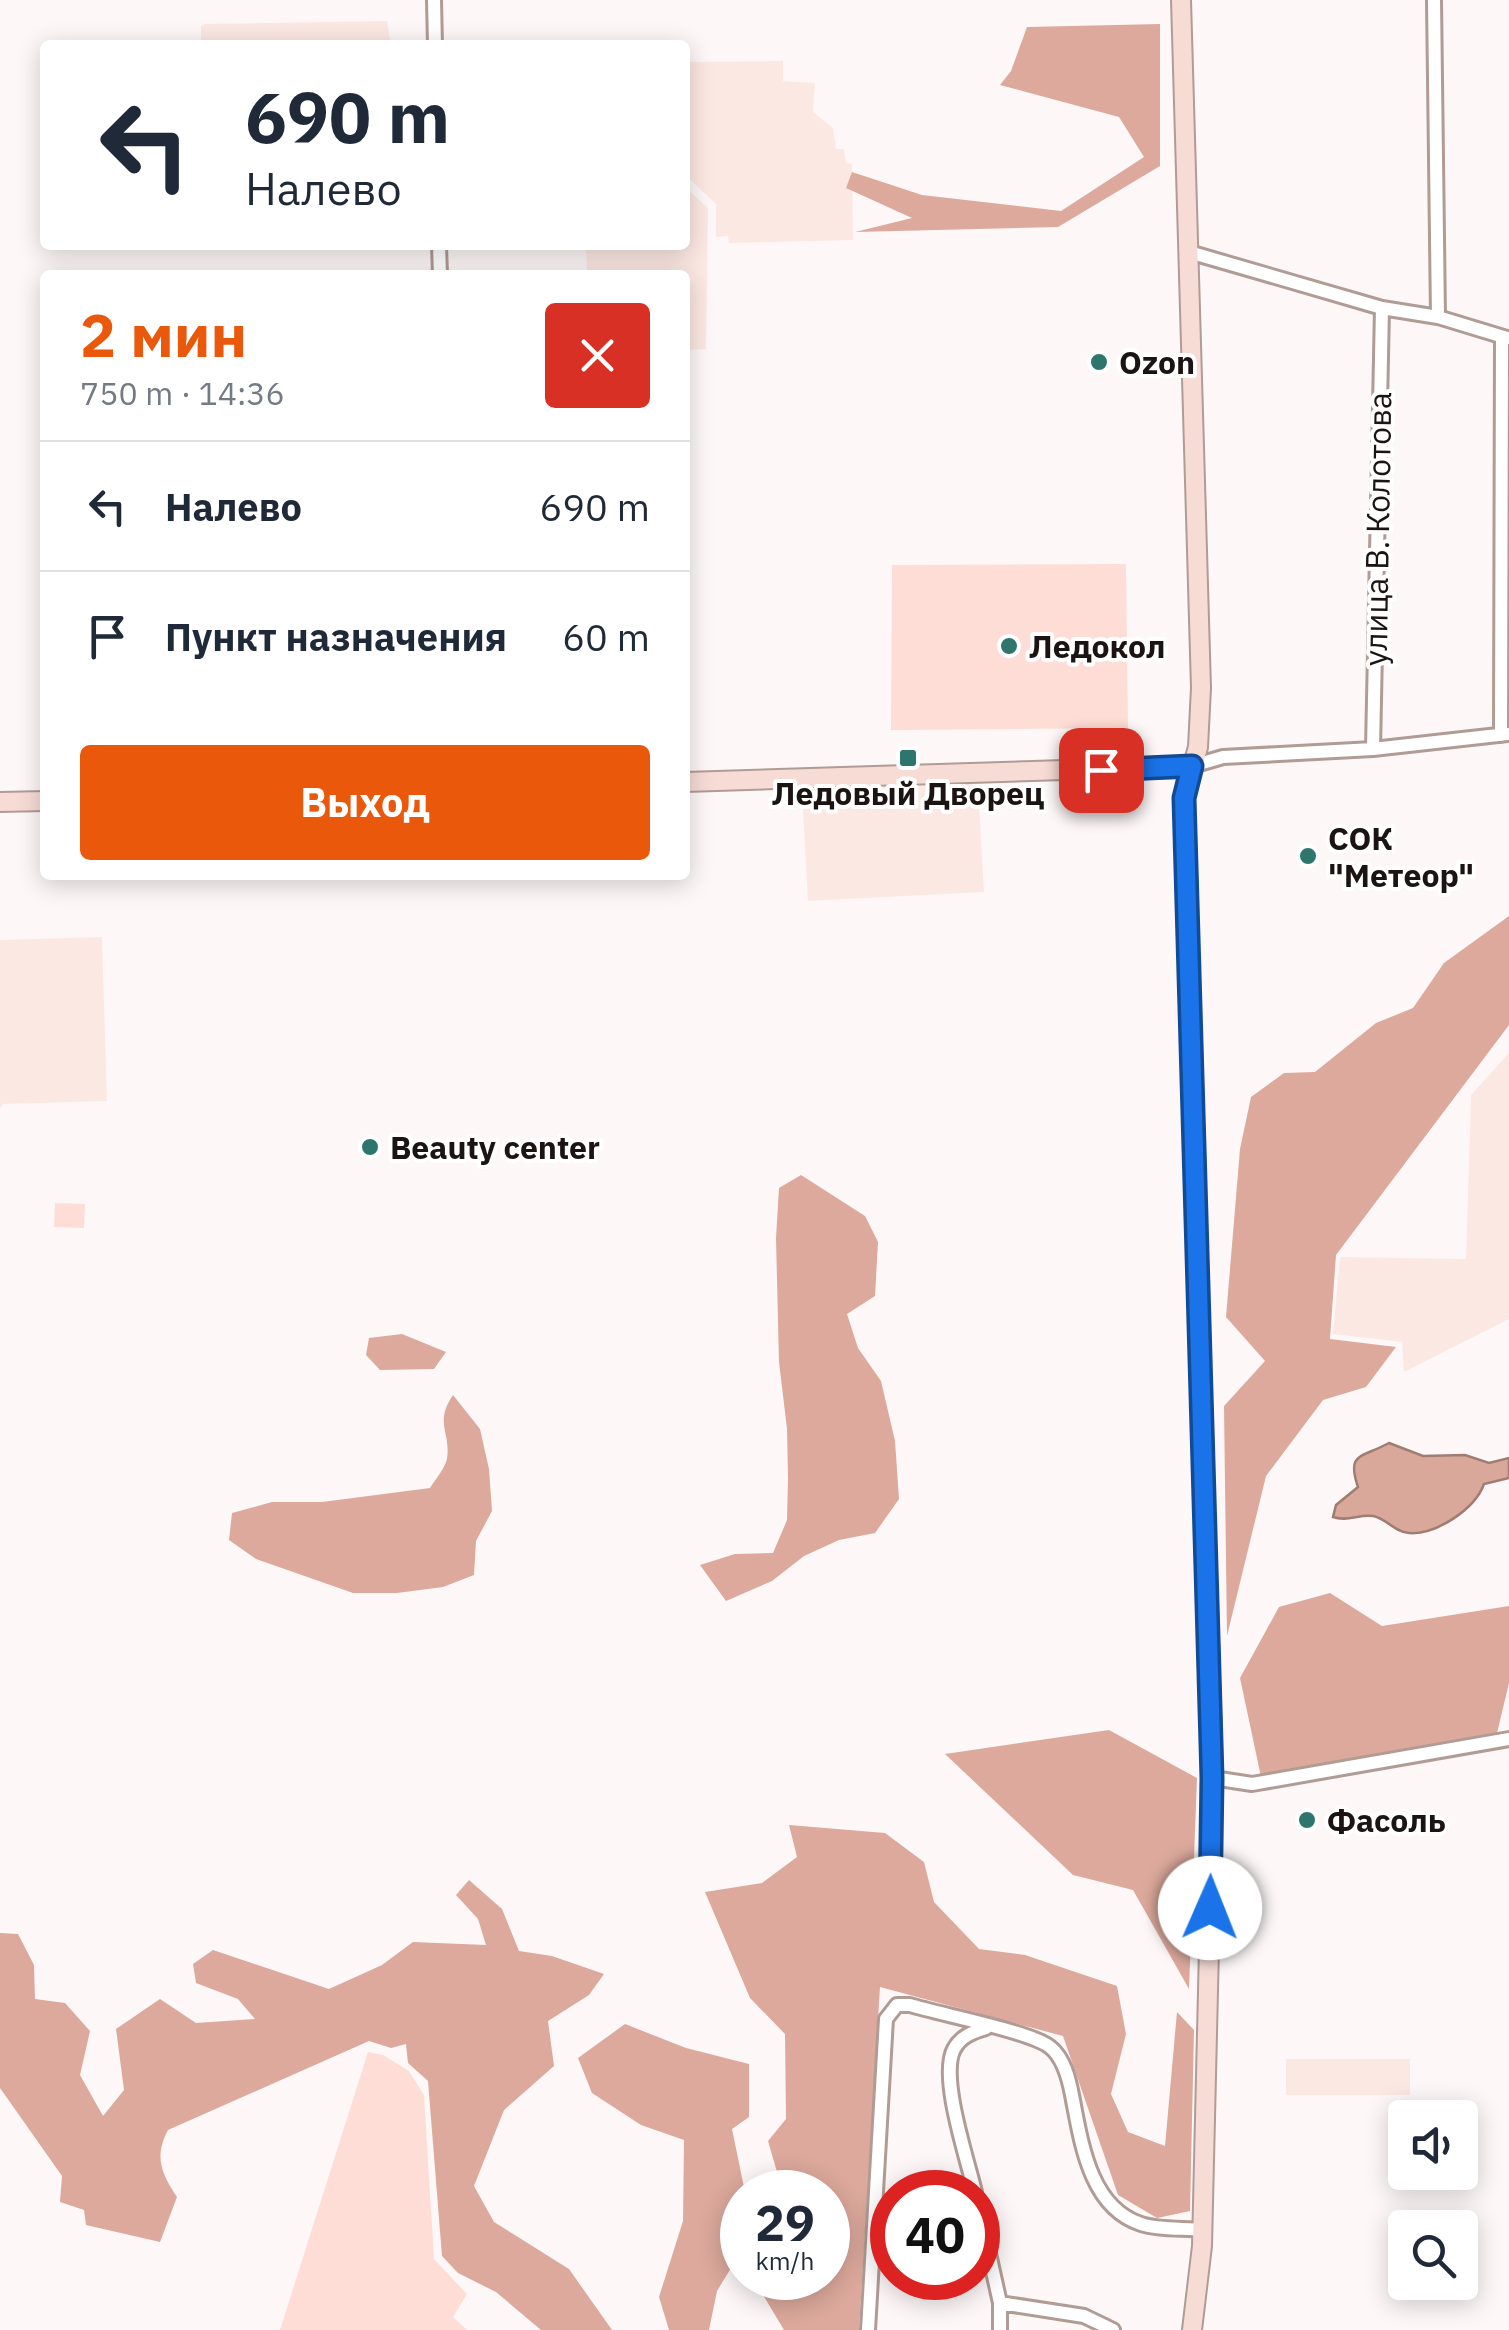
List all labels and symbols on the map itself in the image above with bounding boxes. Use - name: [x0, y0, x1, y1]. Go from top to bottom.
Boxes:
- place label: Ozon: [1119, 341, 1195, 383]
- marker: Ozon: [1088, 351, 1110, 373]
- street label: улица В. Колотова: [1354, 392, 1400, 666]
- place label: Ледокол: [1029, 625, 1165, 667]
- marker: Ледокол: [998, 635, 1020, 657]
- pin: [1059, 728, 1144, 813]
- marker: Ледовый Дворец: [897, 747, 919, 769]
- place label: Ледовый Дворец: [772, 772, 1044, 814]
- place label: СОК "Метеор": [1328, 817, 1474, 896]
- marker: СОК "Метеор": [1297, 845, 1319, 867]
- place label: Beauty center: [390, 1126, 600, 1168]
- marker: Beauty center: [359, 1136, 381, 1158]
- place label: Фасоль: [1327, 1799, 1446, 1841]
- marker: Фасоль: [1296, 1809, 1318, 1831]
- position arrow: [1158, 1856, 1262, 1960]
- speed limit sign: 40: [870, 2170, 1000, 2300]

